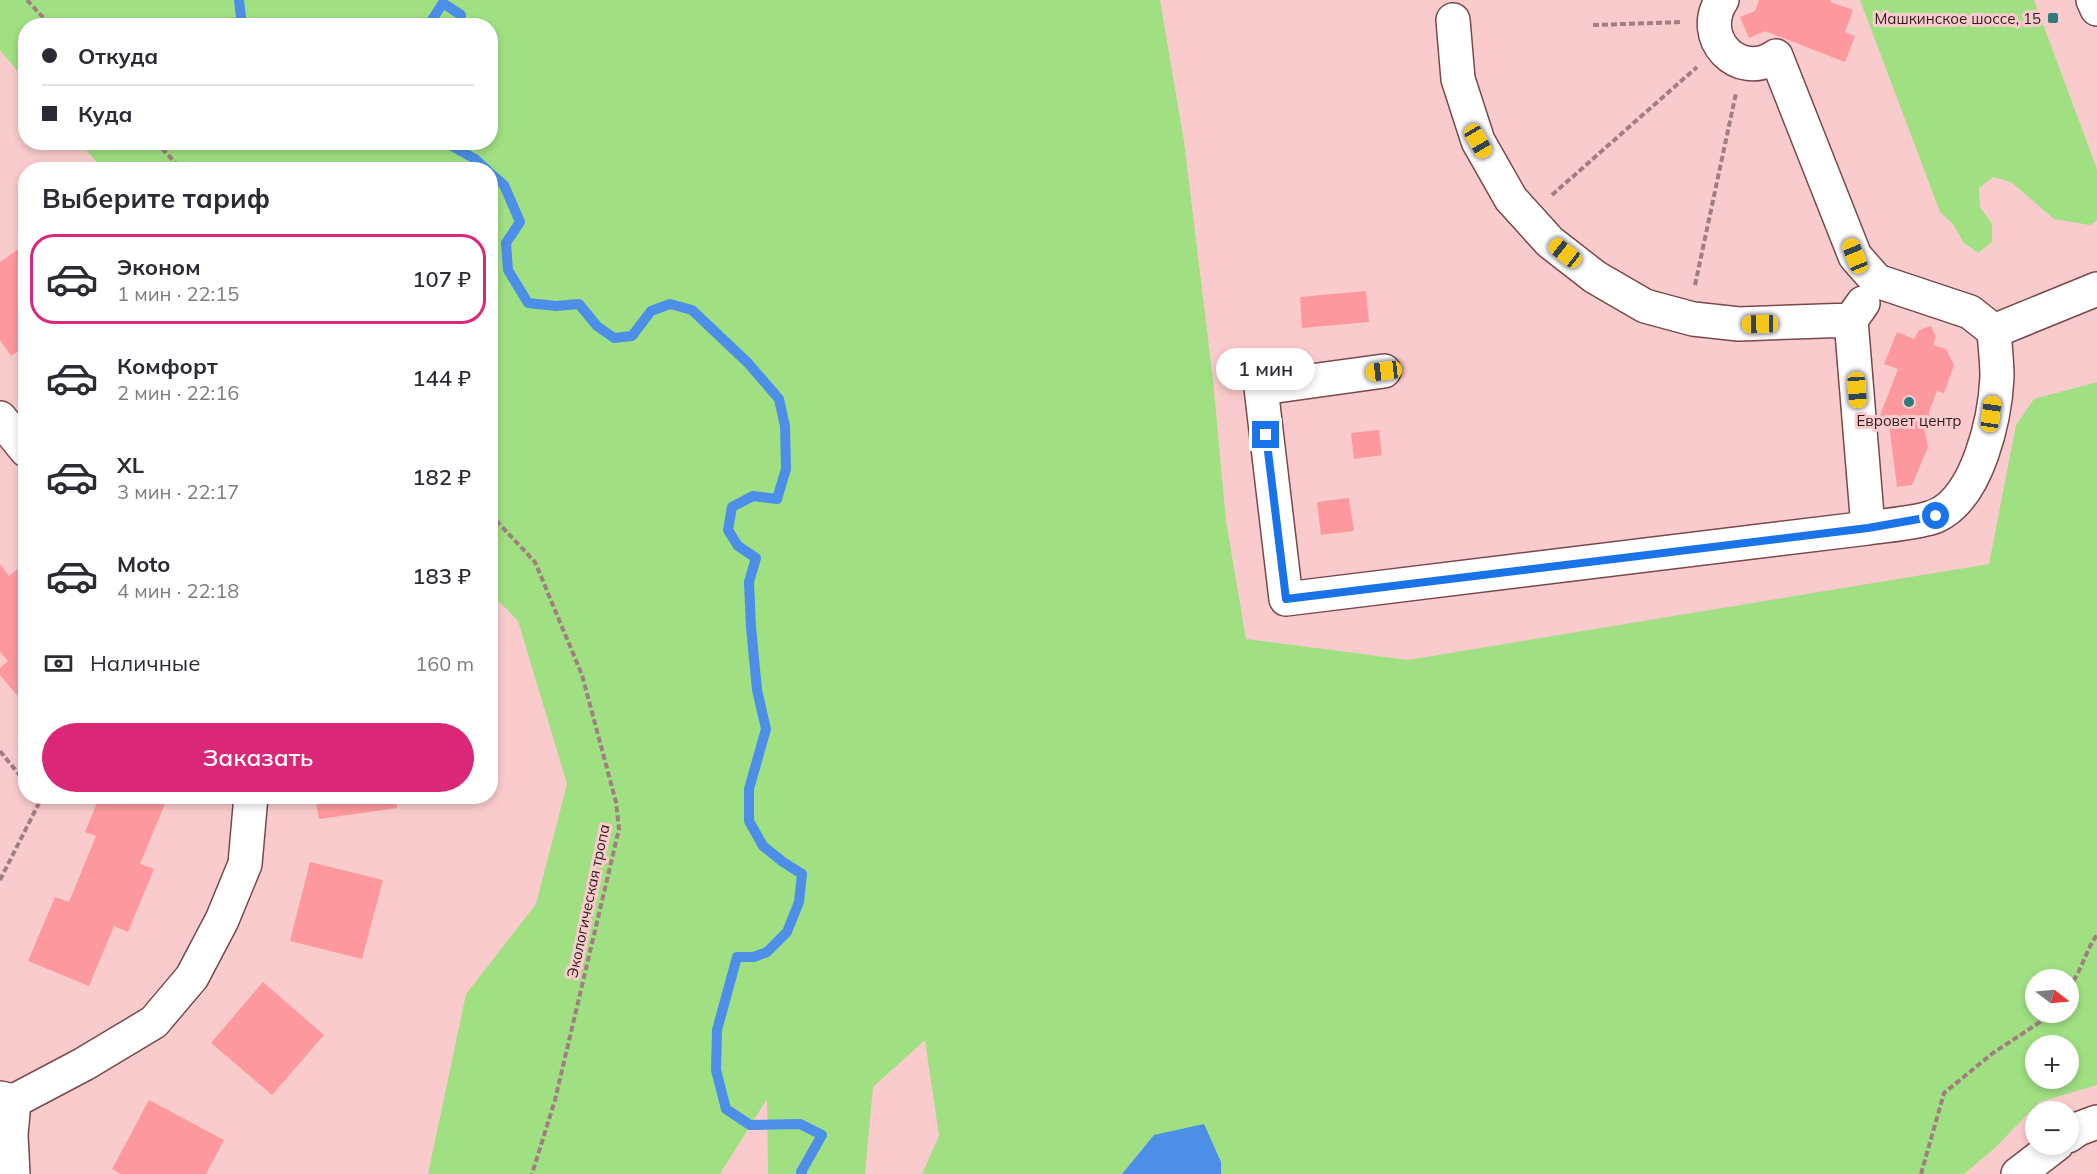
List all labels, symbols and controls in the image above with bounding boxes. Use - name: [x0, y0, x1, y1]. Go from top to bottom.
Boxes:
- place label: Машкинское шоссе, 15: [1874, 9, 2041, 28]
- marker: Машкинское шоссе, 15: [2046, 11, 2060, 25]
- text: Откуда: [78, 42, 158, 70]
- text: Куда: [78, 100, 132, 128]
- car: [1461, 121, 1495, 161]
- text: Выберите тариф: [42, 181, 270, 215]
- car: [1545, 235, 1585, 271]
- car: [1840, 236, 1870, 276]
- icon: car: [45, 252, 99, 306]
- text: Эконом: [117, 253, 201, 281]
- text: 107 ₽: [412, 265, 471, 293]
- text: 1 мин · 22:15: [117, 281, 239, 306]
- car: [1742, 315, 1778, 333]
- callout: 1 мин: [1216, 348, 1316, 390]
- icon: car: [45, 351, 99, 405]
- text: Комфорт: [117, 352, 218, 380]
- text: 1 мин: [1238, 356, 1293, 381]
- car: [1365, 360, 1403, 382]
- text: 144 ₽: [412, 364, 471, 392]
- car: [1847, 371, 1867, 409]
- text: 2 мин · 22:16: [117, 380, 239, 405]
- marker: Евровет центр: [1902, 395, 1916, 409]
- car: [1980, 395, 2002, 433]
- place label: Евровет центр: [1857, 411, 1961, 430]
- route end: [1252, 421, 1279, 448]
- icon: car: [45, 450, 99, 504]
- text: XL: [117, 451, 144, 479]
- text: 182 ₽: [412, 463, 471, 491]
- text: 3 мин · 22:17: [117, 479, 239, 504]
- route start: [1922, 502, 1949, 529]
- icon: car: [45, 549, 99, 603]
- text: Moto: [117, 550, 170, 578]
- text: 183 ₽: [412, 562, 471, 590]
- text: 4 мин · 22:18: [117, 578, 239, 603]
- icon: cash: [42, 647, 75, 680]
- text: Наличные: [90, 649, 200, 677]
- text: 160 m: [415, 651, 474, 676]
- button: Заказать: [42, 723, 474, 792]
- street label: Экологическая тропа: [562, 822, 614, 980]
- north arrow: [2025, 969, 2079, 1023]
- map controls: [2025, 969, 2079, 1155]
- button: +: [2025, 1035, 2079, 1089]
- button: −: [2025, 1101, 2079, 1155]

